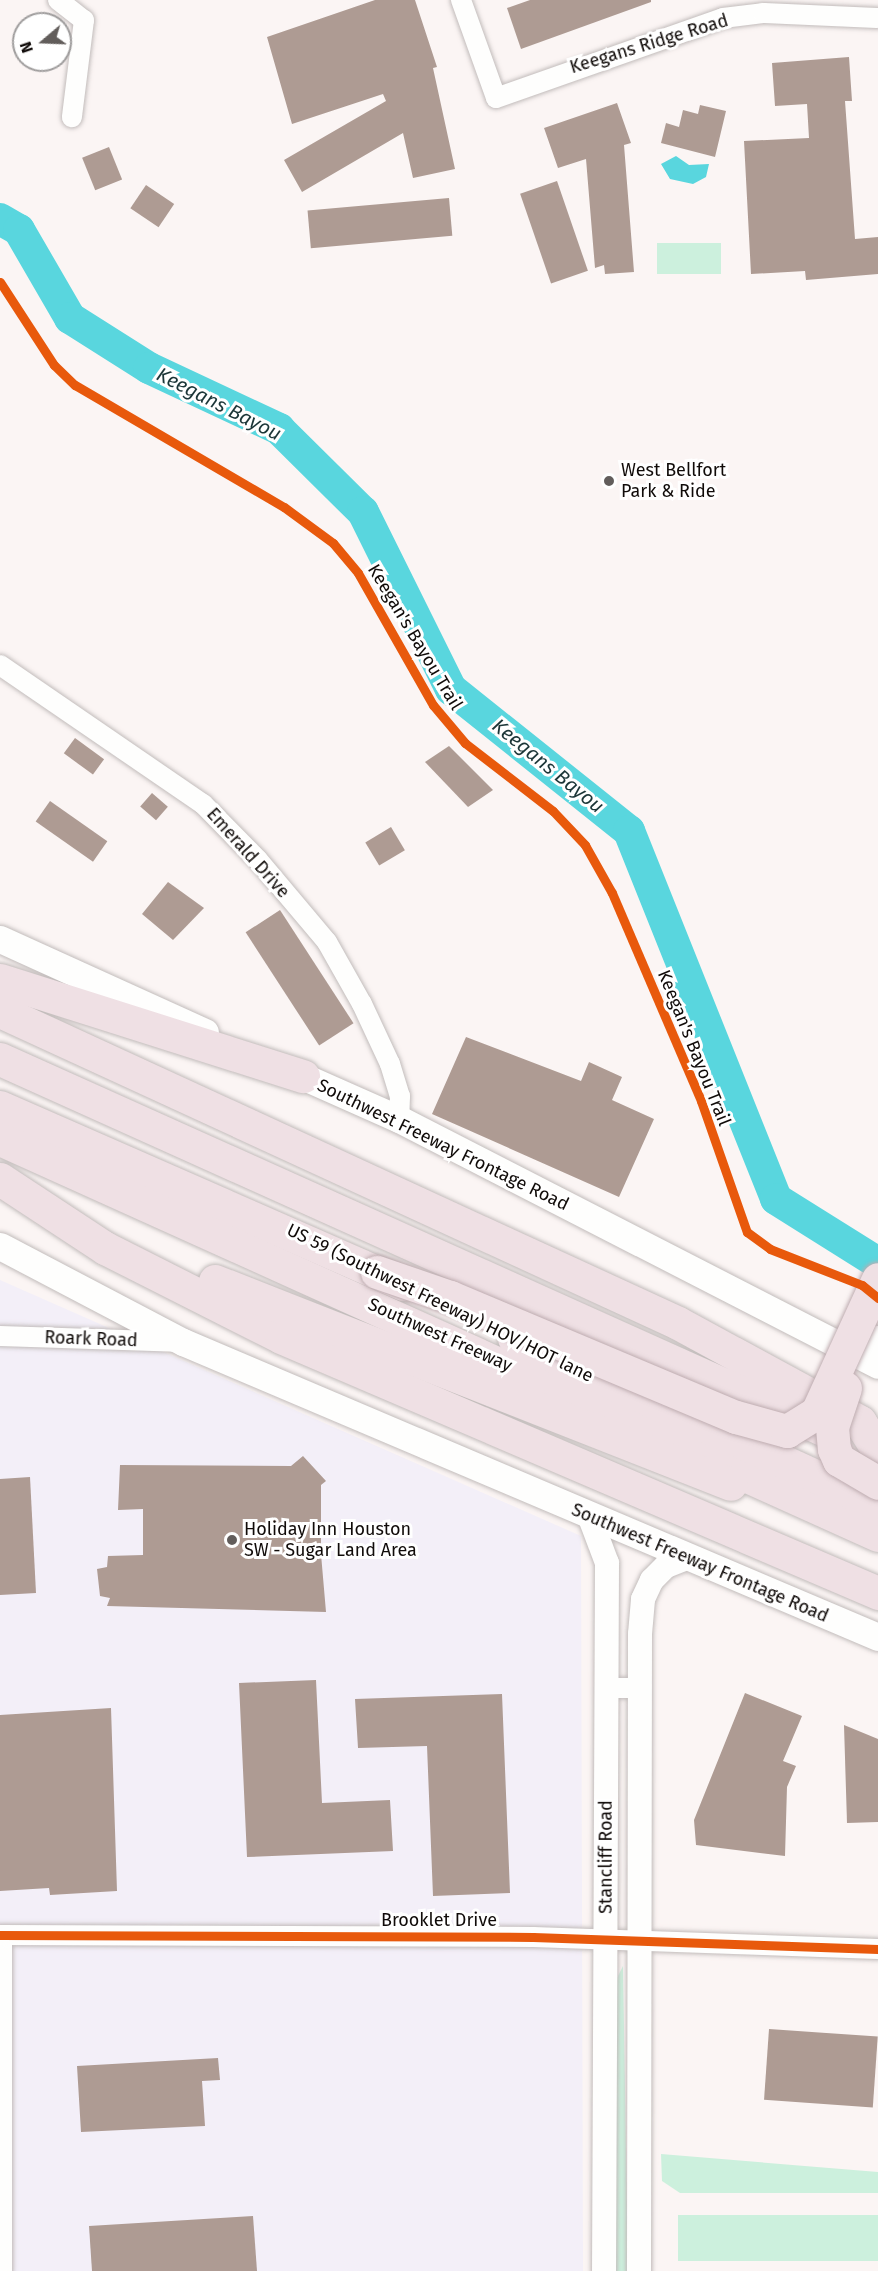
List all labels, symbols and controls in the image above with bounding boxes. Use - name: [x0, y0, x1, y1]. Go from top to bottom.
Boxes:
- street label: Keegans Ridge Road: [567, 10, 731, 78]
- north arrow: [12, 12, 72, 72]
- text: N: [16, 39, 37, 55]
- water label: Keegans Bayou: [153, 362, 285, 446]
- place label: West Bellfort Park & Ride: [621, 460, 726, 502]
- marker: West Bellfort Park & Ride: [602, 474, 616, 488]
- street label: Keegan's Bayou Trail: [363, 560, 467, 714]
- water label: Keegans Bayou: [487, 714, 609, 818]
- street label: Emerald Drive: [202, 804, 294, 902]
- street label: Keegan's Bayou Trail: [653, 967, 735, 1129]
- street label: Southwest Freeway Frontage Road: [314, 1075, 572, 1215]
- street label: US 59 (Southwest Freeway) HOV/HOT lane: [283, 1219, 597, 1387]
- street label: Southwest Freeway: [365, 1294, 515, 1376]
- street label: Roark Road: [44, 1327, 138, 1351]
- street label: Southwest Freeway Frontage Road: [568, 1499, 832, 1627]
- place label: Holiday Inn Houston SW - Sugar Land Area: [244, 1519, 417, 1562]
- marker: Holiday Inn Houston SW - Sugar Land Area: [225, 1533, 239, 1547]
- street label: Stancliff Road: [595, 1800, 617, 1914]
- street label: Brooklet Drive: [381, 1909, 497, 1931]

